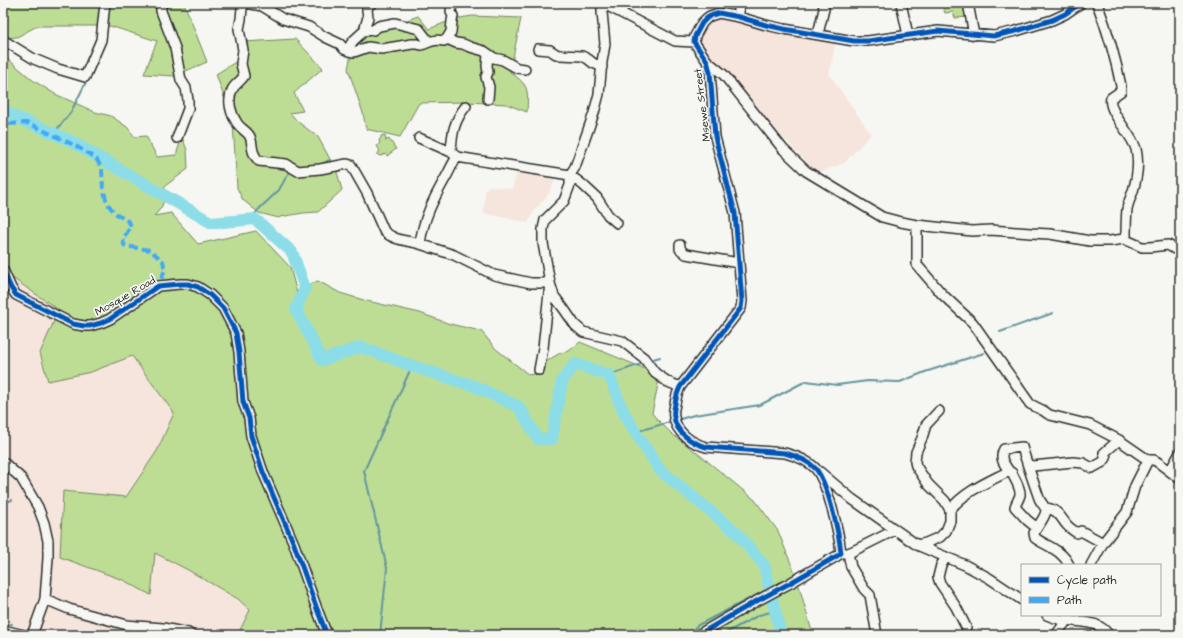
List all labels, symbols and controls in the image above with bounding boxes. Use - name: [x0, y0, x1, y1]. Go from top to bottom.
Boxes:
- street label: Msewe Street: [690, 67, 714, 143]
- street label: Mosque Road: [92, 272, 158, 319]
- legend: [1021, 564, 1161, 616]
- text: Cycle path: [1057, 572, 1116, 590]
- text: Path: [1057, 592, 1082, 609]

